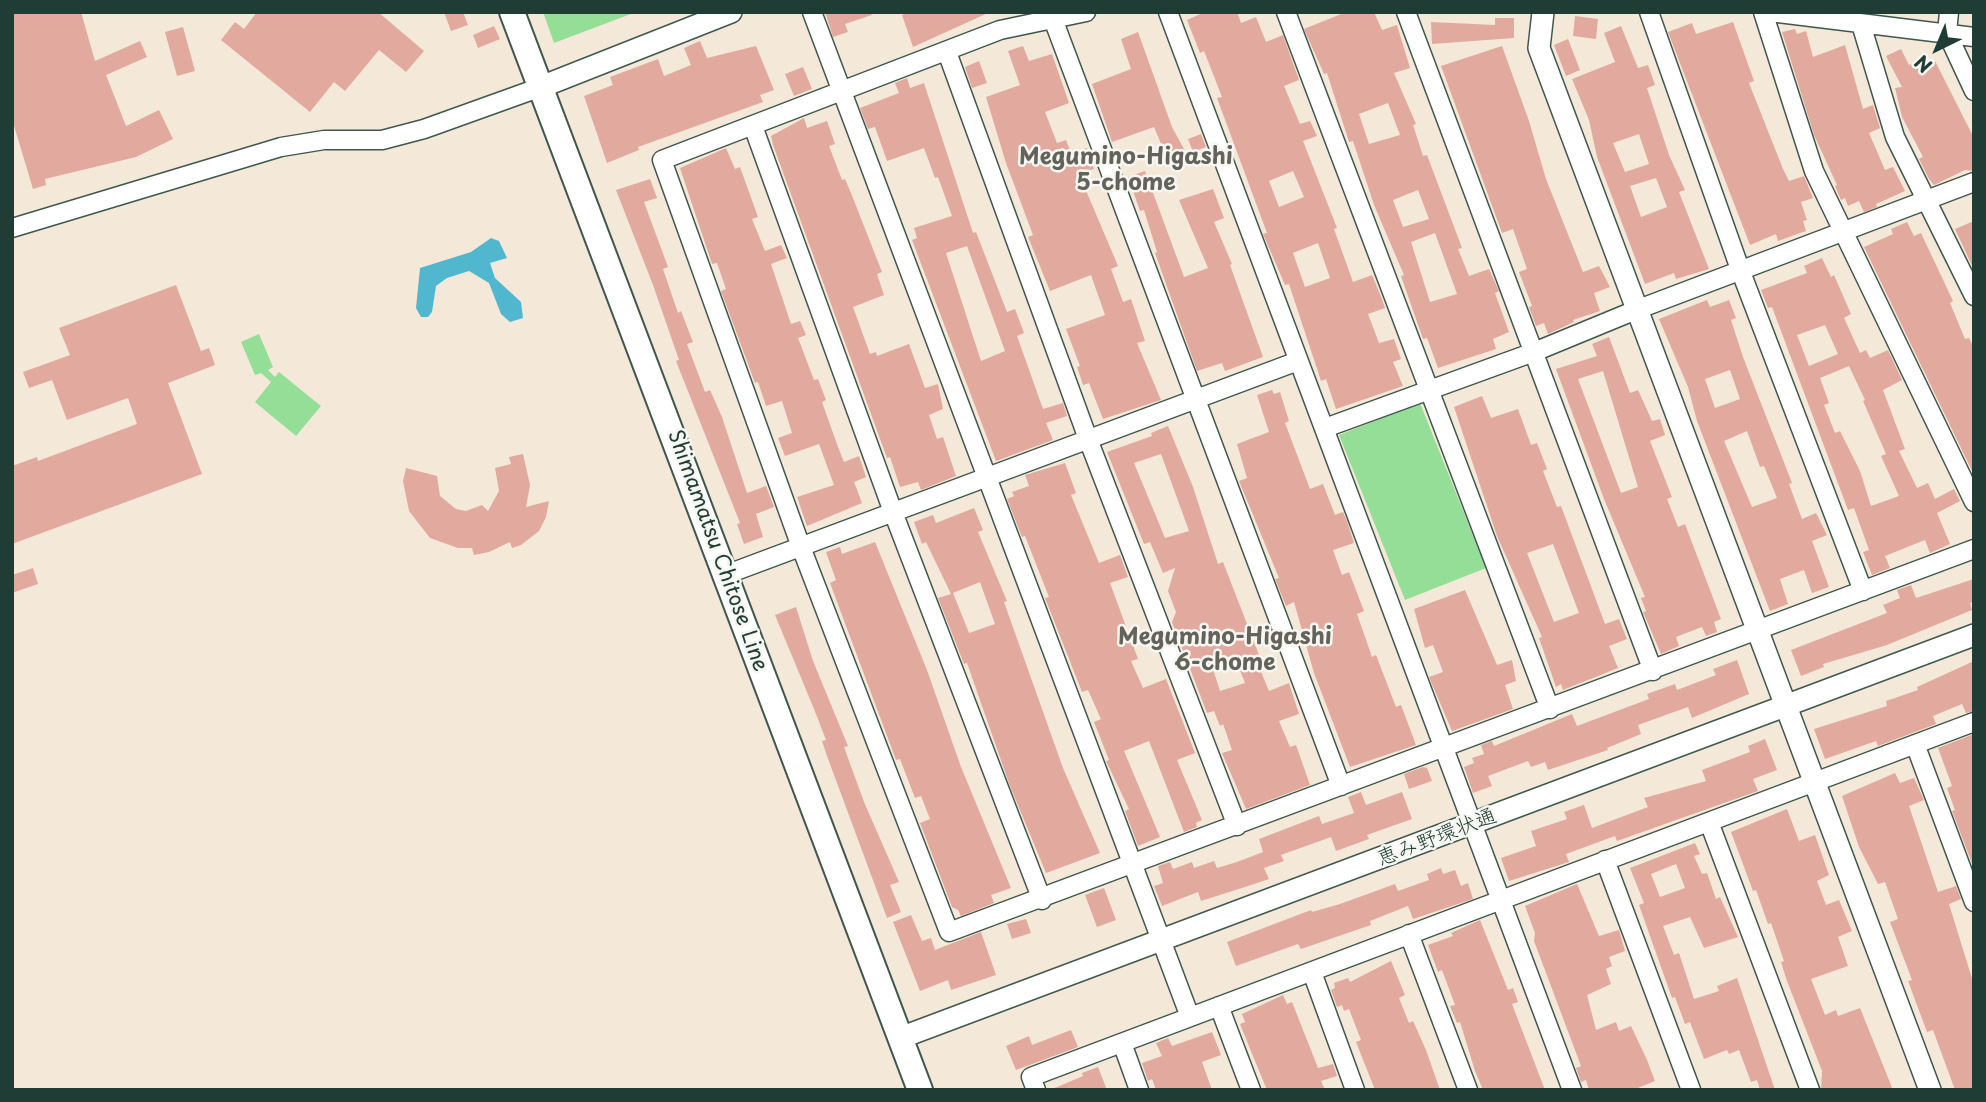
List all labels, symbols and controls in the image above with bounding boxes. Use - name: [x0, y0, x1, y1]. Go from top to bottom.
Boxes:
- north arrow: [1902, 14, 1972, 84]
- text: N: [1908, 49, 1938, 80]
- district label: Megumino-Higashi 5-chome: [1019, 144, 1233, 198]
- street label: Shimamatsu Chitose Line: [661, 427, 773, 675]
- district label: Megumino-Higashi 6-chome: [1118, 624, 1332, 678]
- street label: 恵み野環状通: [1374, 804, 1500, 872]

